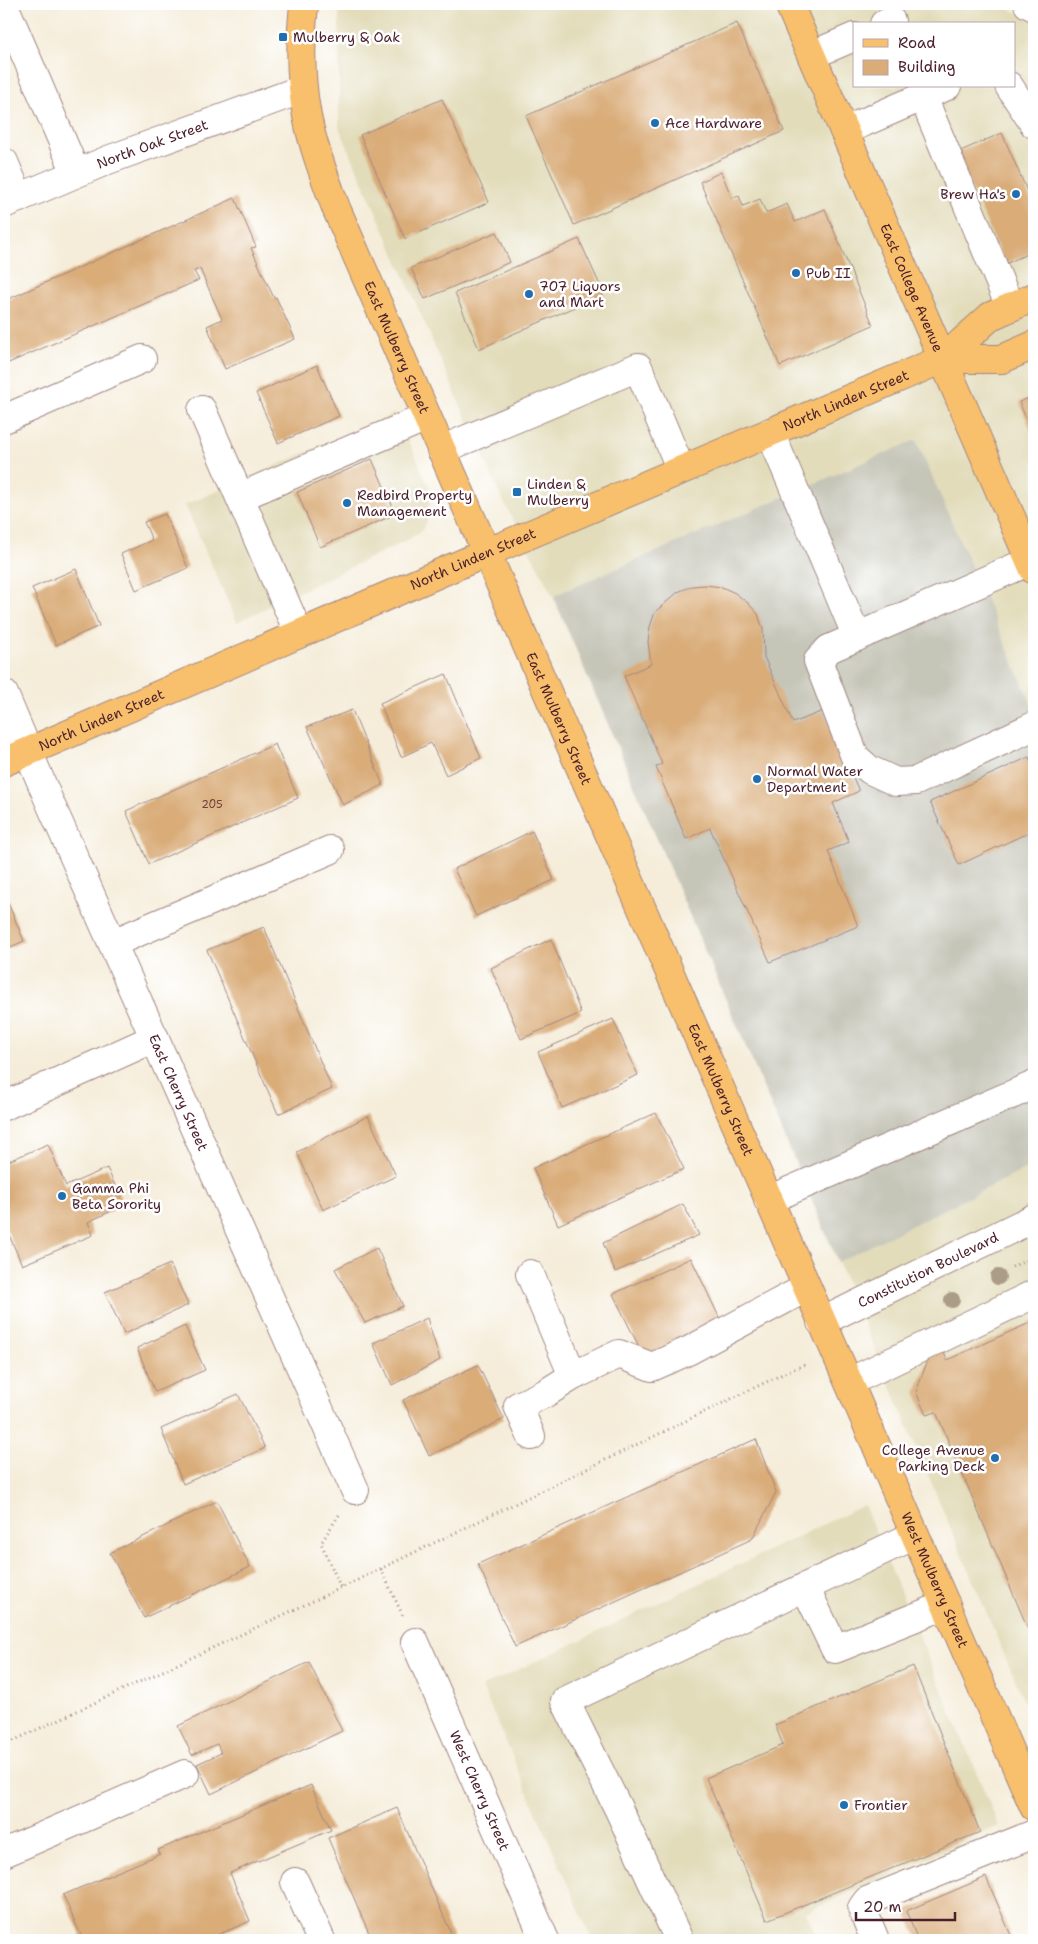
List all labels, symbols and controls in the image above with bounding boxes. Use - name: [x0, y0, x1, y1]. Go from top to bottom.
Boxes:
- legend: [853, 22, 1016, 88]
- place label: Mulberry & Oak: [293, 28, 400, 46]
- marker: Mulberry & Oak: [277, 31, 289, 43]
- text: Road: [898, 33, 936, 53]
- text: Building: [898, 57, 955, 77]
- place label: Ace Hardware: [665, 114, 762, 132]
- street label: North Oak Street: [94, 115, 210, 173]
- marker: Ace Hardware: [649, 117, 661, 129]
- place label: Brew Ha's: [940, 185, 1006, 203]
- marker: Brew Ha's: [1010, 188, 1022, 200]
- street label: East College Avenue: [876, 221, 947, 355]
- place label: Pub II: [806, 264, 851, 282]
- marker: Pub II: [790, 267, 802, 279]
- place label: 707 Liquors and Mart: [539, 277, 621, 311]
- street label: East Mulberry Street: [360, 278, 434, 416]
- marker: 707 Liquors and Mart: [523, 288, 535, 300]
- street label: North Linden Street: [780, 366, 911, 435]
- place label: Linden & Mulberry: [527, 475, 589, 509]
- place label: Redbird Property Management: [357, 486, 472, 520]
- marker: Linden & Mulberry: [511, 486, 523, 498]
- marker: Redbird Property Management: [341, 497, 353, 509]
- street label: North Linden Street: [407, 524, 539, 594]
- street label: East Mulberry Street: [522, 649, 596, 788]
- street label: North Linden Street: [36, 685, 167, 755]
- place label: Normal Water Department: [767, 762, 863, 796]
- marker: Normal Water Department: [751, 773, 763, 785]
- house number: 205: [201, 797, 223, 812]
- street label: East Mulberry Street: [684, 1021, 758, 1159]
- street label: East Cherry Street: [145, 1031, 212, 1154]
- place label: Gamma Phi Beta Sorority: [72, 1179, 161, 1213]
- marker: Gamma Phi Beta Sorority: [56, 1190, 68, 1202]
- street label: Constitution Boulevard: [855, 1228, 1001, 1312]
- place label: College Avenue Parking Deck: [882, 1441, 985, 1475]
- marker: College Avenue Parking Deck: [989, 1452, 1001, 1464]
- street label: West Mulberry Street: [897, 1509, 972, 1651]
- street label: West Cherry Street: [446, 1728, 514, 1853]
- place label: Frontier: [854, 1796, 908, 1814]
- marker: Frontier: [838, 1799, 850, 1811]
- scale bar: [856, 1889, 954, 1921]
- text: 20 m: [863, 1897, 902, 1917]

